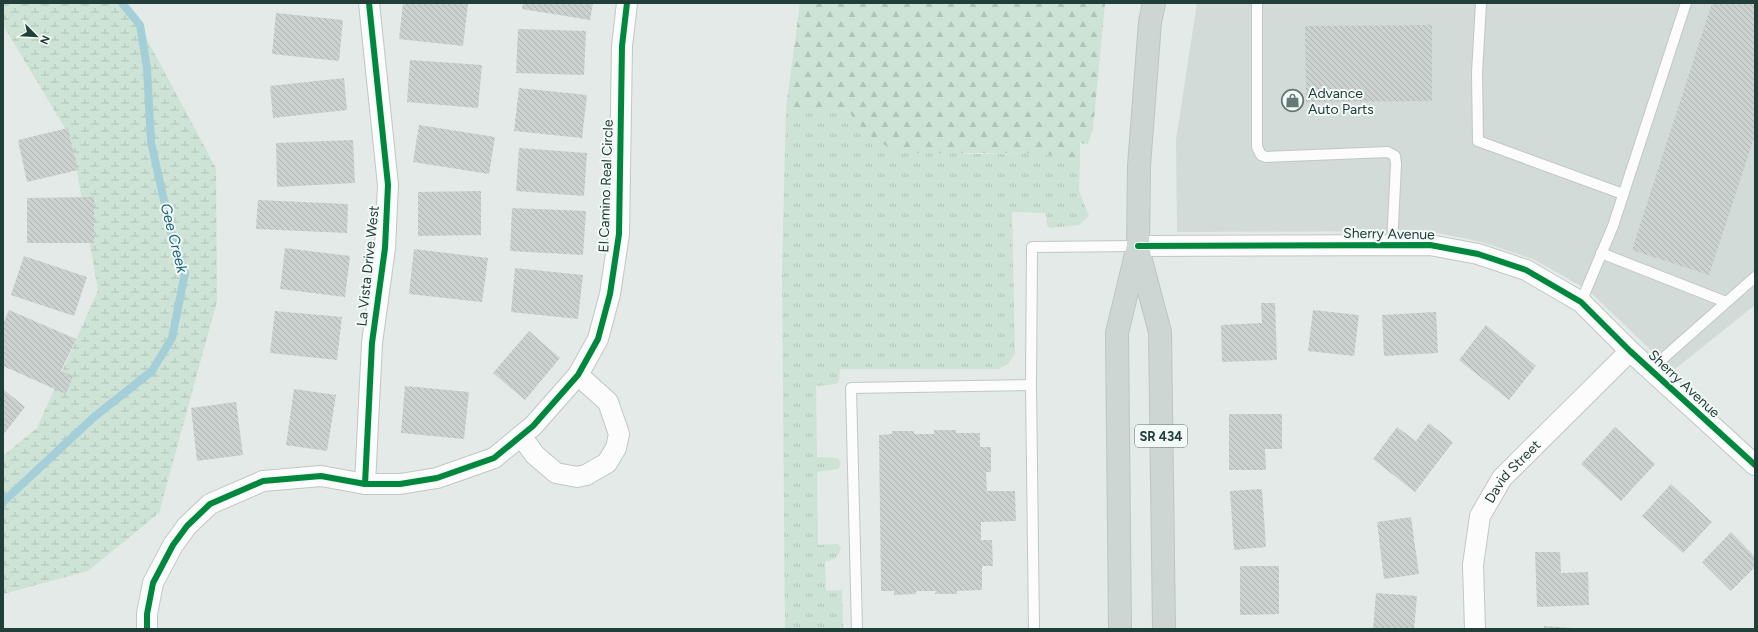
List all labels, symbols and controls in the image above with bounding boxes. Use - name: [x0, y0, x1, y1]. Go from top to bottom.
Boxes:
- north arrow: [16, 16, 56, 56]
- text: N: [37, 33, 52, 46]
- place label: Advance Auto Parts: [1308, 85, 1374, 118]
- shop icon: Advance Auto Parts: [1280, 88, 1306, 114]
- street label: El Camino Real Circle: [595, 119, 617, 253]
- water label: Gee Creek: [157, 201, 192, 275]
- street label: La Vista Drive West: [353, 205, 383, 327]
- street label: Sherry Avenue: [1343, 225, 1435, 243]
- street label: Sherry Avenue: [1645, 347, 1724, 422]
- road number: SR 434: [1135, 425, 1187, 447]
- street label: David Street: [1481, 436, 1544, 506]

